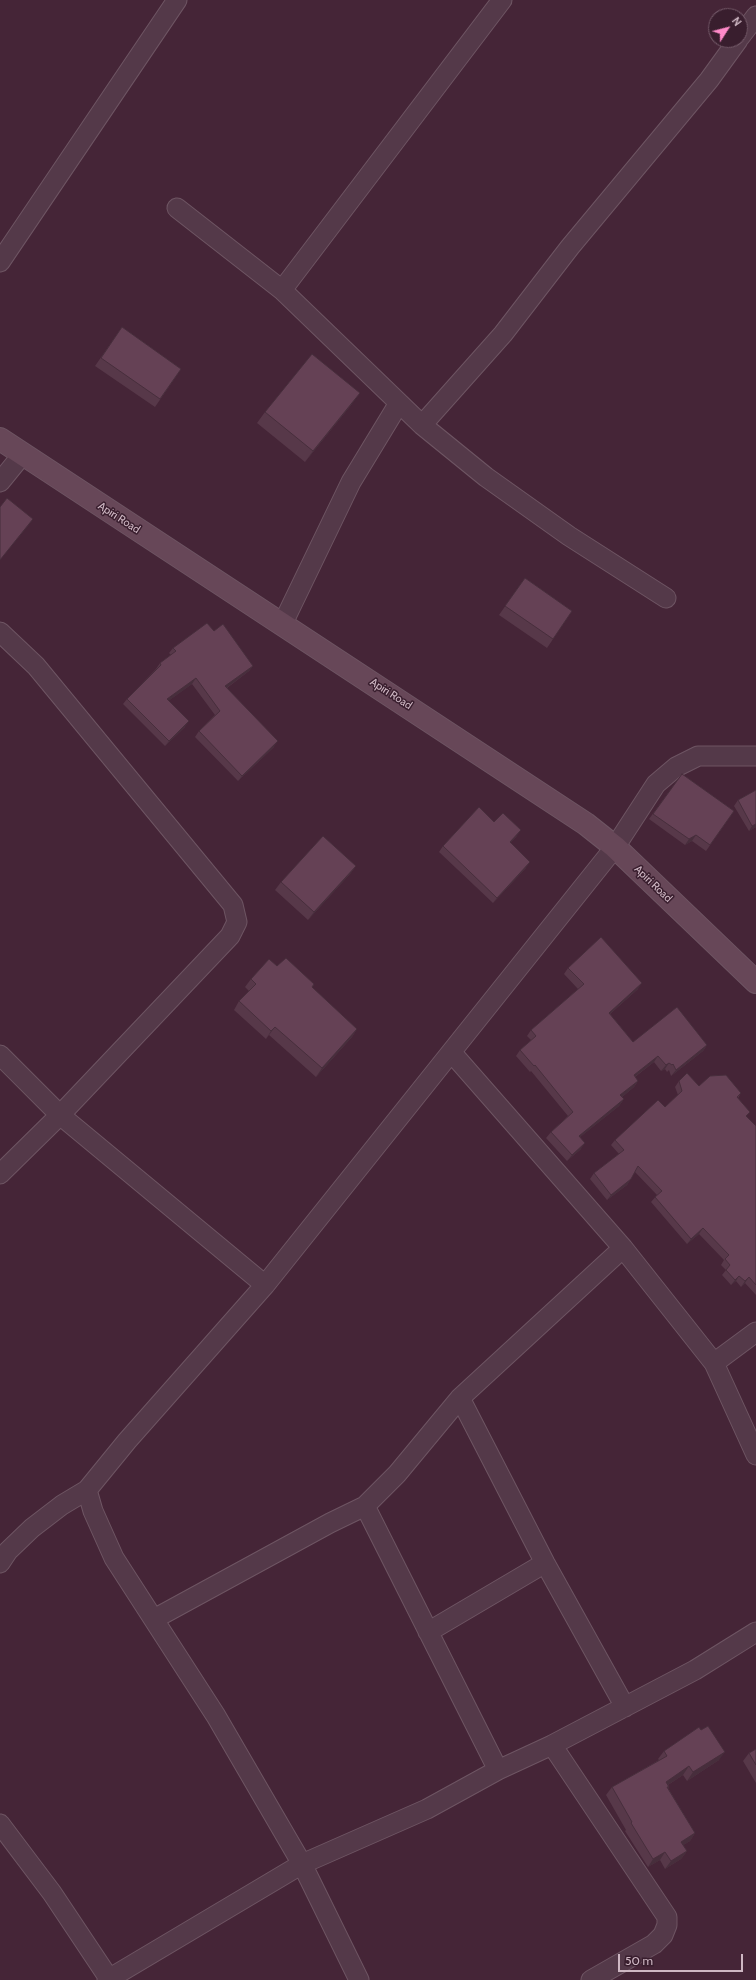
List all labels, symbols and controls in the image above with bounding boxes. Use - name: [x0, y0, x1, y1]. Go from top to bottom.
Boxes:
- north arrow: [708, 8, 748, 48]
- text: N: [729, 14, 745, 29]
- street label: Apiri Road: [96, 500, 142, 536]
- street label: Apiri Road: [368, 676, 414, 712]
- street label: Apiri Road: [631, 863, 675, 905]
- scale bar: [620, 1946, 745, 1972]
- text: 50 m: [625, 1953, 653, 1968]

